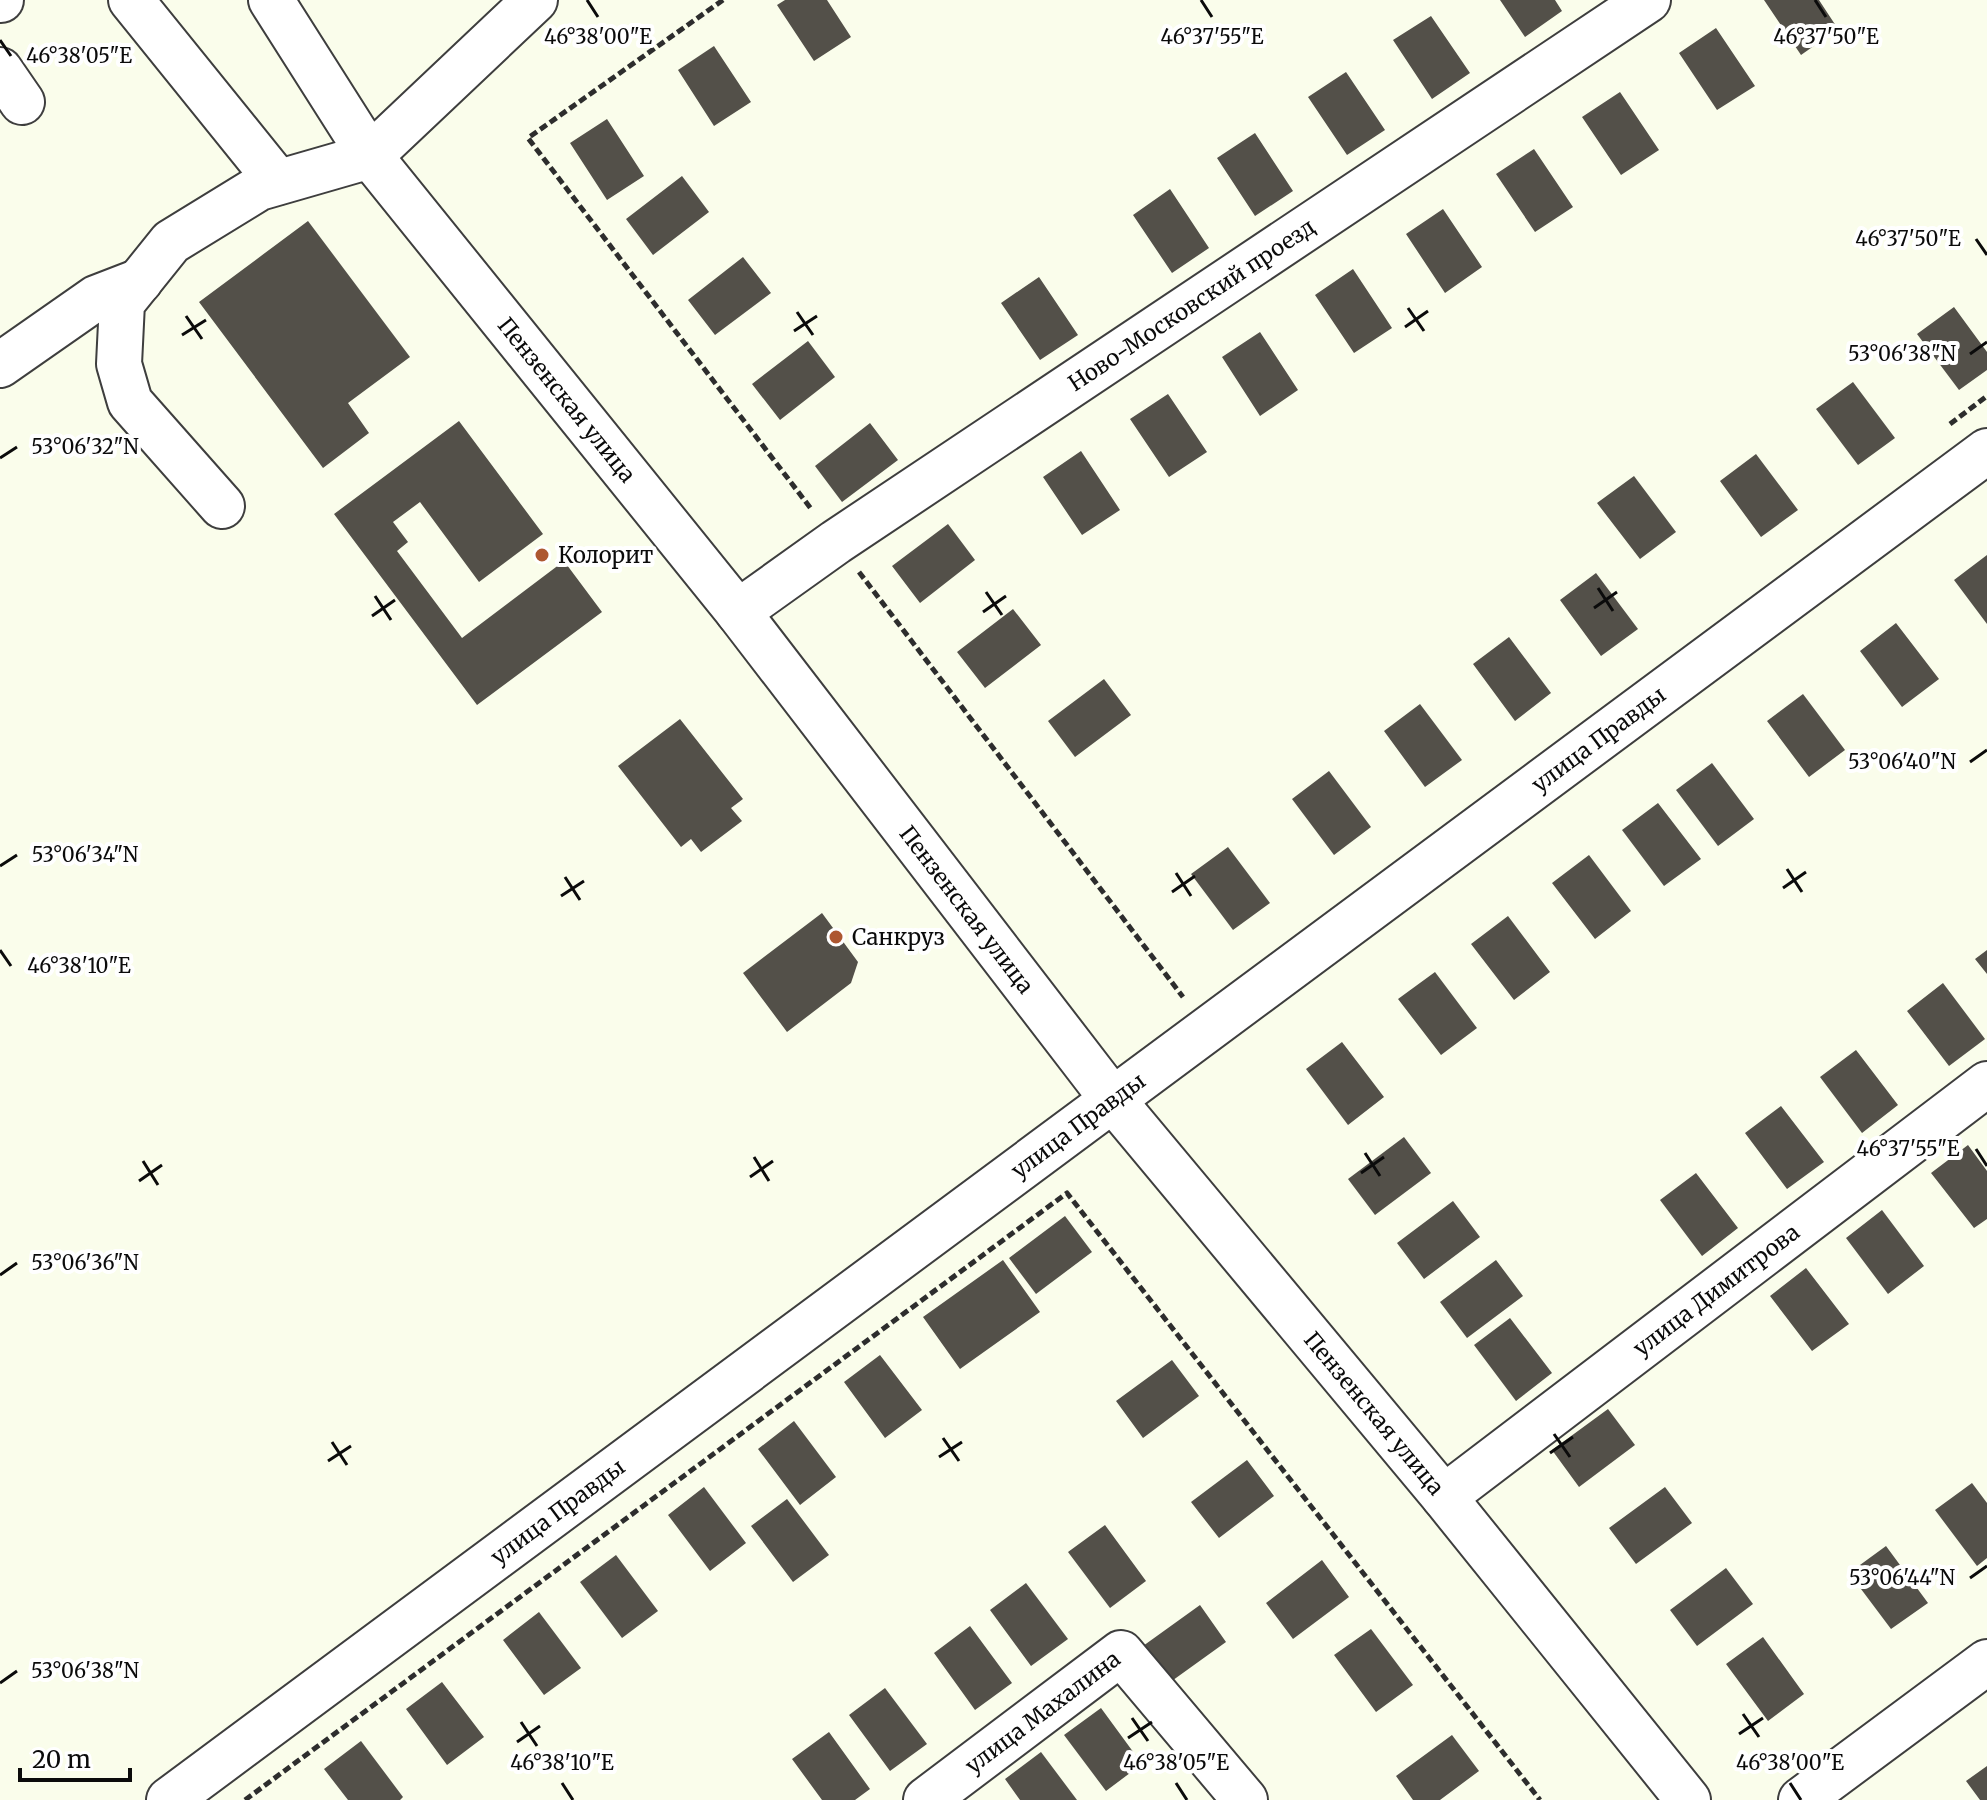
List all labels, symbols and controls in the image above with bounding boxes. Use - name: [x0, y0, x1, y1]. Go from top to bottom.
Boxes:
- text: 46°38'00"E: [544, 24, 652, 49]
- text: 46°37'55"E: [1160, 24, 1264, 49]
- text: 46°37'50"E: [1773, 24, 1879, 49]
- text: 46°38'05"E: [26, 43, 132, 68]
- street label: Ново-Московский проезд: [1063, 212, 1320, 397]
- text: 46°37'50"E: [1855, 226, 1961, 251]
- street label: Пензенская улица: [492, 312, 642, 488]
- text: 53°06'38"N: [1848, 341, 1957, 366]
- text: 53°06'32"N: [31, 434, 139, 459]
- place label: Колорит: [558, 541, 653, 569]
- marker: Колорит: [533, 546, 551, 564]
- street label: улица Правды: [1526, 680, 1671, 798]
- text: 53°06'40"N: [1848, 749, 1957, 774]
- street label: Пензенская улица: [893, 820, 1040, 999]
- text: 53°06'34"N: [32, 842, 139, 867]
- place label: Санкруз: [852, 923, 945, 951]
- marker: Санкруз: [827, 928, 845, 946]
- text: 46°38'10"E: [27, 953, 131, 978]
- street label: улица Правды: [1005, 1066, 1151, 1184]
- text: 46°37'55"E: [1856, 1136, 1960, 1161]
- street label: улица Димитрова: [1628, 1218, 1805, 1362]
- text: 53°06'36"N: [31, 1250, 139, 1275]
- street label: Пензенская улица: [1298, 1326, 1450, 1501]
- street label: улица Правды: [485, 1453, 630, 1571]
- text: 53°06'44"N: [1849, 1565, 1955, 1590]
- street label: улица Махалина: [960, 1645, 1126, 1780]
- text: 53°06'38"N: [31, 1658, 140, 1683]
- scale bar: [20, 1732, 130, 1782]
- text: 20 m: [32, 1744, 91, 1775]
- text: 46°38'10"E: [510, 1750, 614, 1775]
- text: 46°38'05"E: [1123, 1750, 1229, 1775]
- text: 46°38'00"E: [1736, 1750, 1844, 1775]

